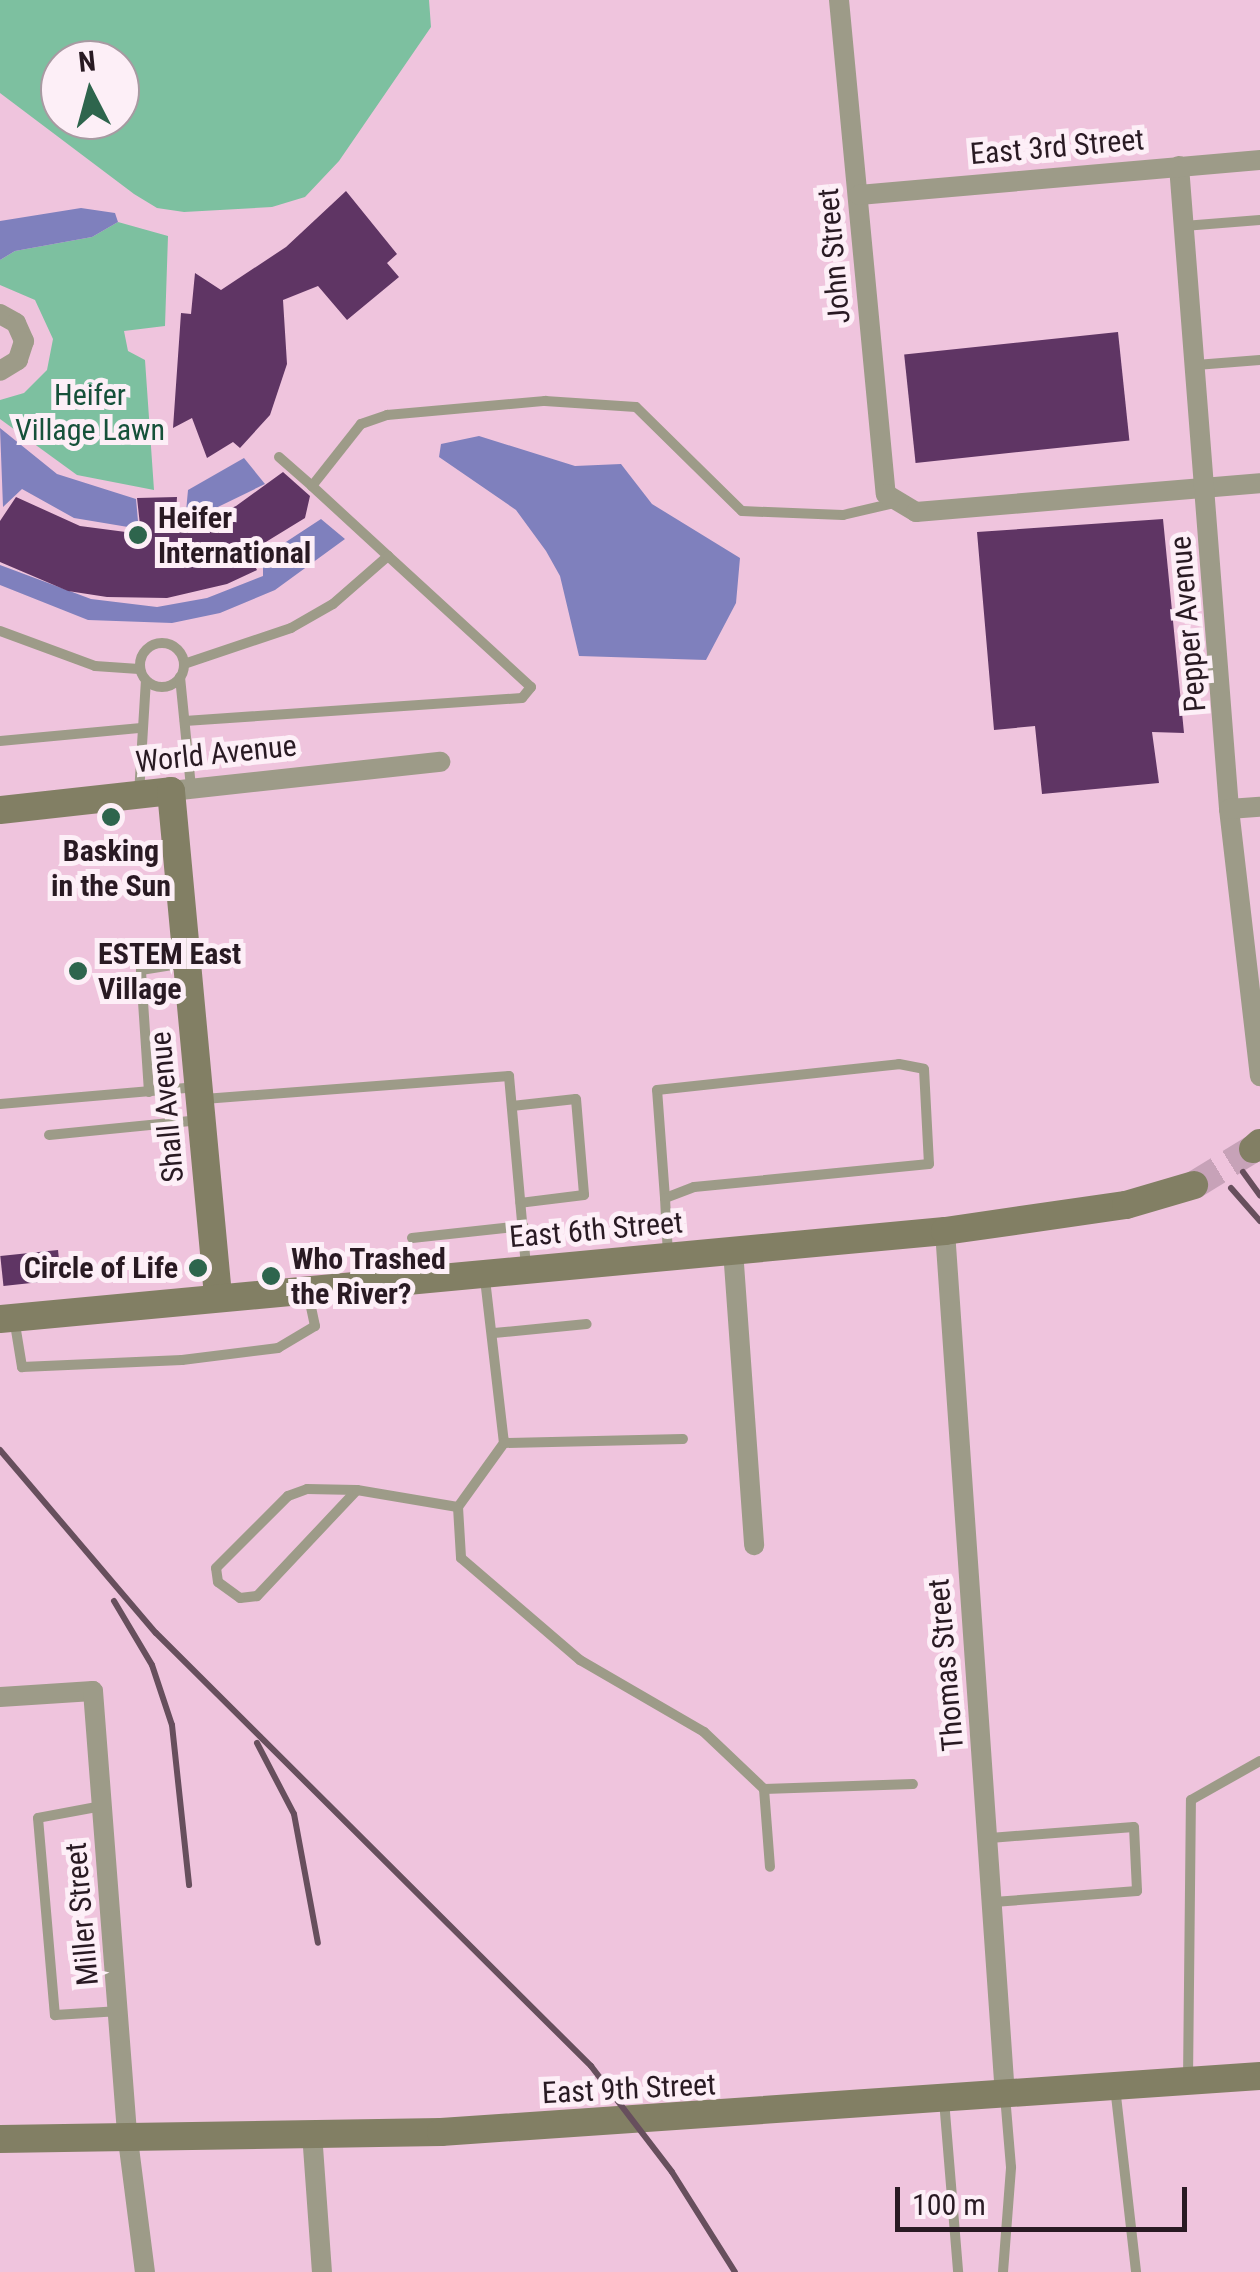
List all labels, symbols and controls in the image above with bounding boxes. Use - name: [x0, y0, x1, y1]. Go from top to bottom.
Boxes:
- north arrow: [40, 40, 140, 140]
- text: N: [77, 44, 97, 79]
- street label: East 3rd Street: [969, 121, 1145, 173]
- street label: John Street: [810, 187, 858, 325]
- park label: Heifer Village Lawn: [15, 377, 165, 448]
- place label: Heifer International: [158, 500, 311, 570]
- marker: Heifer International: [127, 524, 149, 546]
- street label: Pepper Avenue: [1162, 534, 1214, 714]
- street label: World Avenue: [134, 728, 298, 780]
- marker: Basking in the Sun: [100, 806, 122, 828]
- place label: Basking in the Sun: [51, 833, 171, 904]
- place label: ESTEM East Village: [98, 936, 241, 1006]
- marker: ESTEM East Village: [67, 960, 89, 982]
- street label: Shall Avenue: [142, 1030, 192, 1184]
- street label: East 6th Street: [508, 1204, 684, 1256]
- place label: Who Trashed the River?: [291, 1241, 447, 1312]
- place label: Circle of Life: [24, 1250, 178, 1286]
- marker: Circle of Life: [187, 1257, 209, 1279]
- marker: Who Trashed the River?: [260, 1265, 282, 1287]
- street label: Thomas Street: [921, 1577, 971, 1753]
- street label: Miller Street: [58, 1841, 106, 1987]
- street label: East 9th Street: [541, 2066, 717, 2112]
- scale bar: [900, 2167, 1192, 2229]
- text: 100 m: [912, 2187, 986, 2222]

